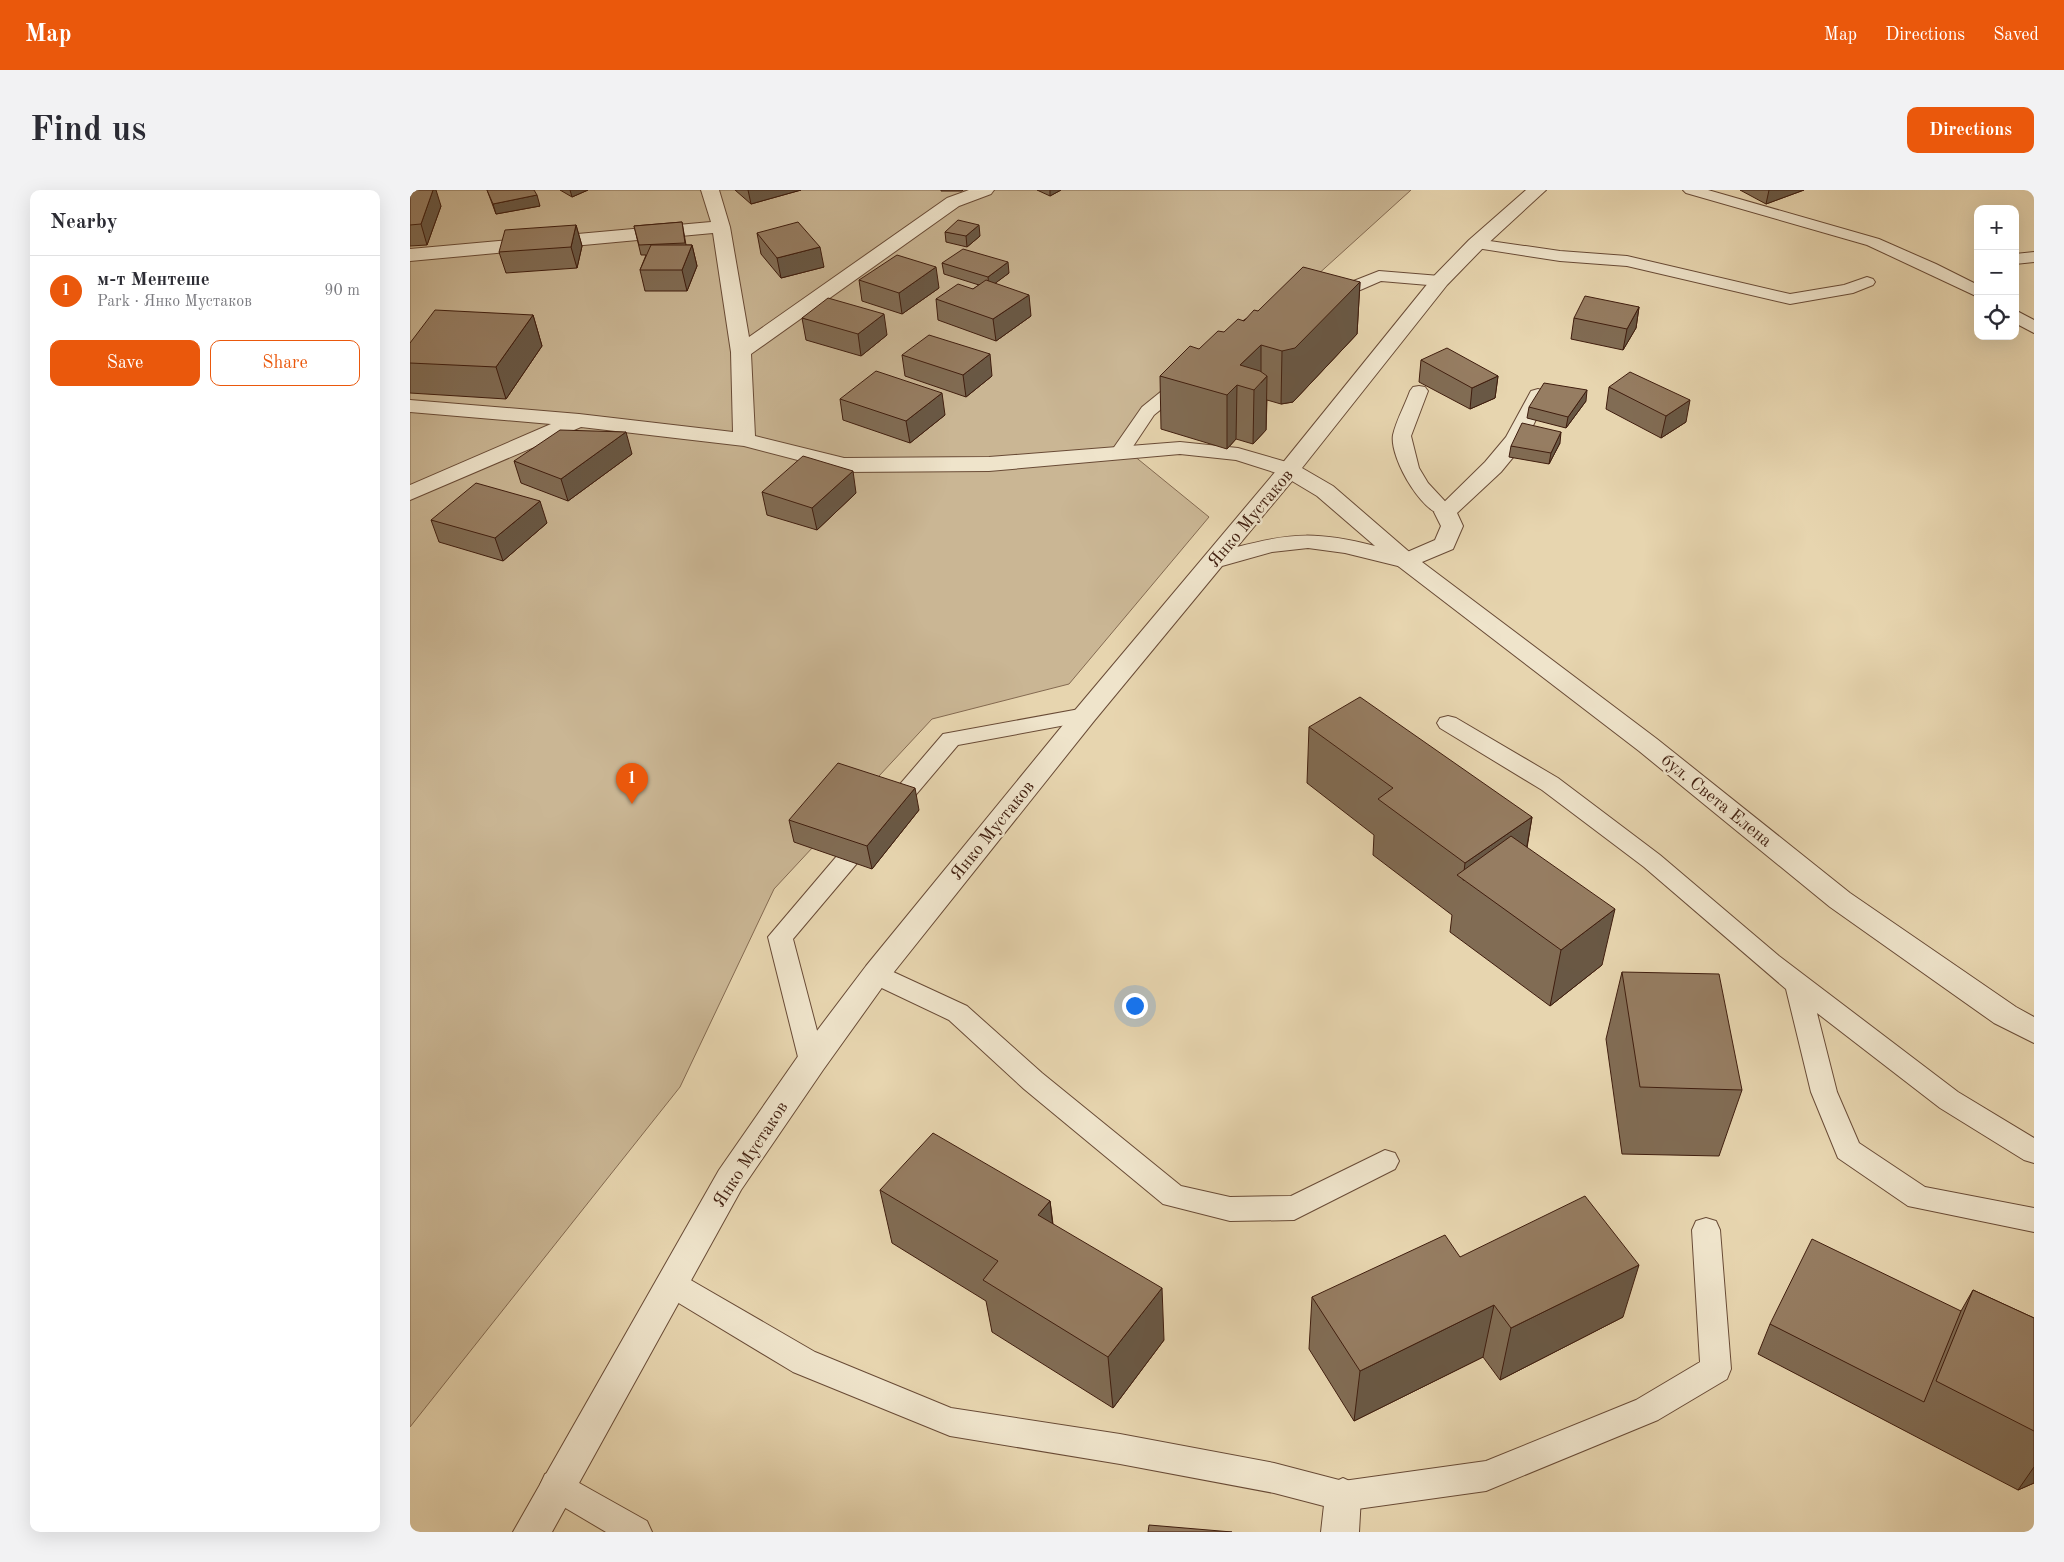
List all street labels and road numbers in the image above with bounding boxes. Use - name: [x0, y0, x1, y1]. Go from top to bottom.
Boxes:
- street label: Янко Мустаков: [1205, 466, 1297, 571]
- street label: бул. Света Елена: [1658, 751, 1775, 851]
- street label: Янко Мустаков: [947, 778, 1038, 884]
- street label: Янко Мустаков: [710, 1098, 792, 1211]

